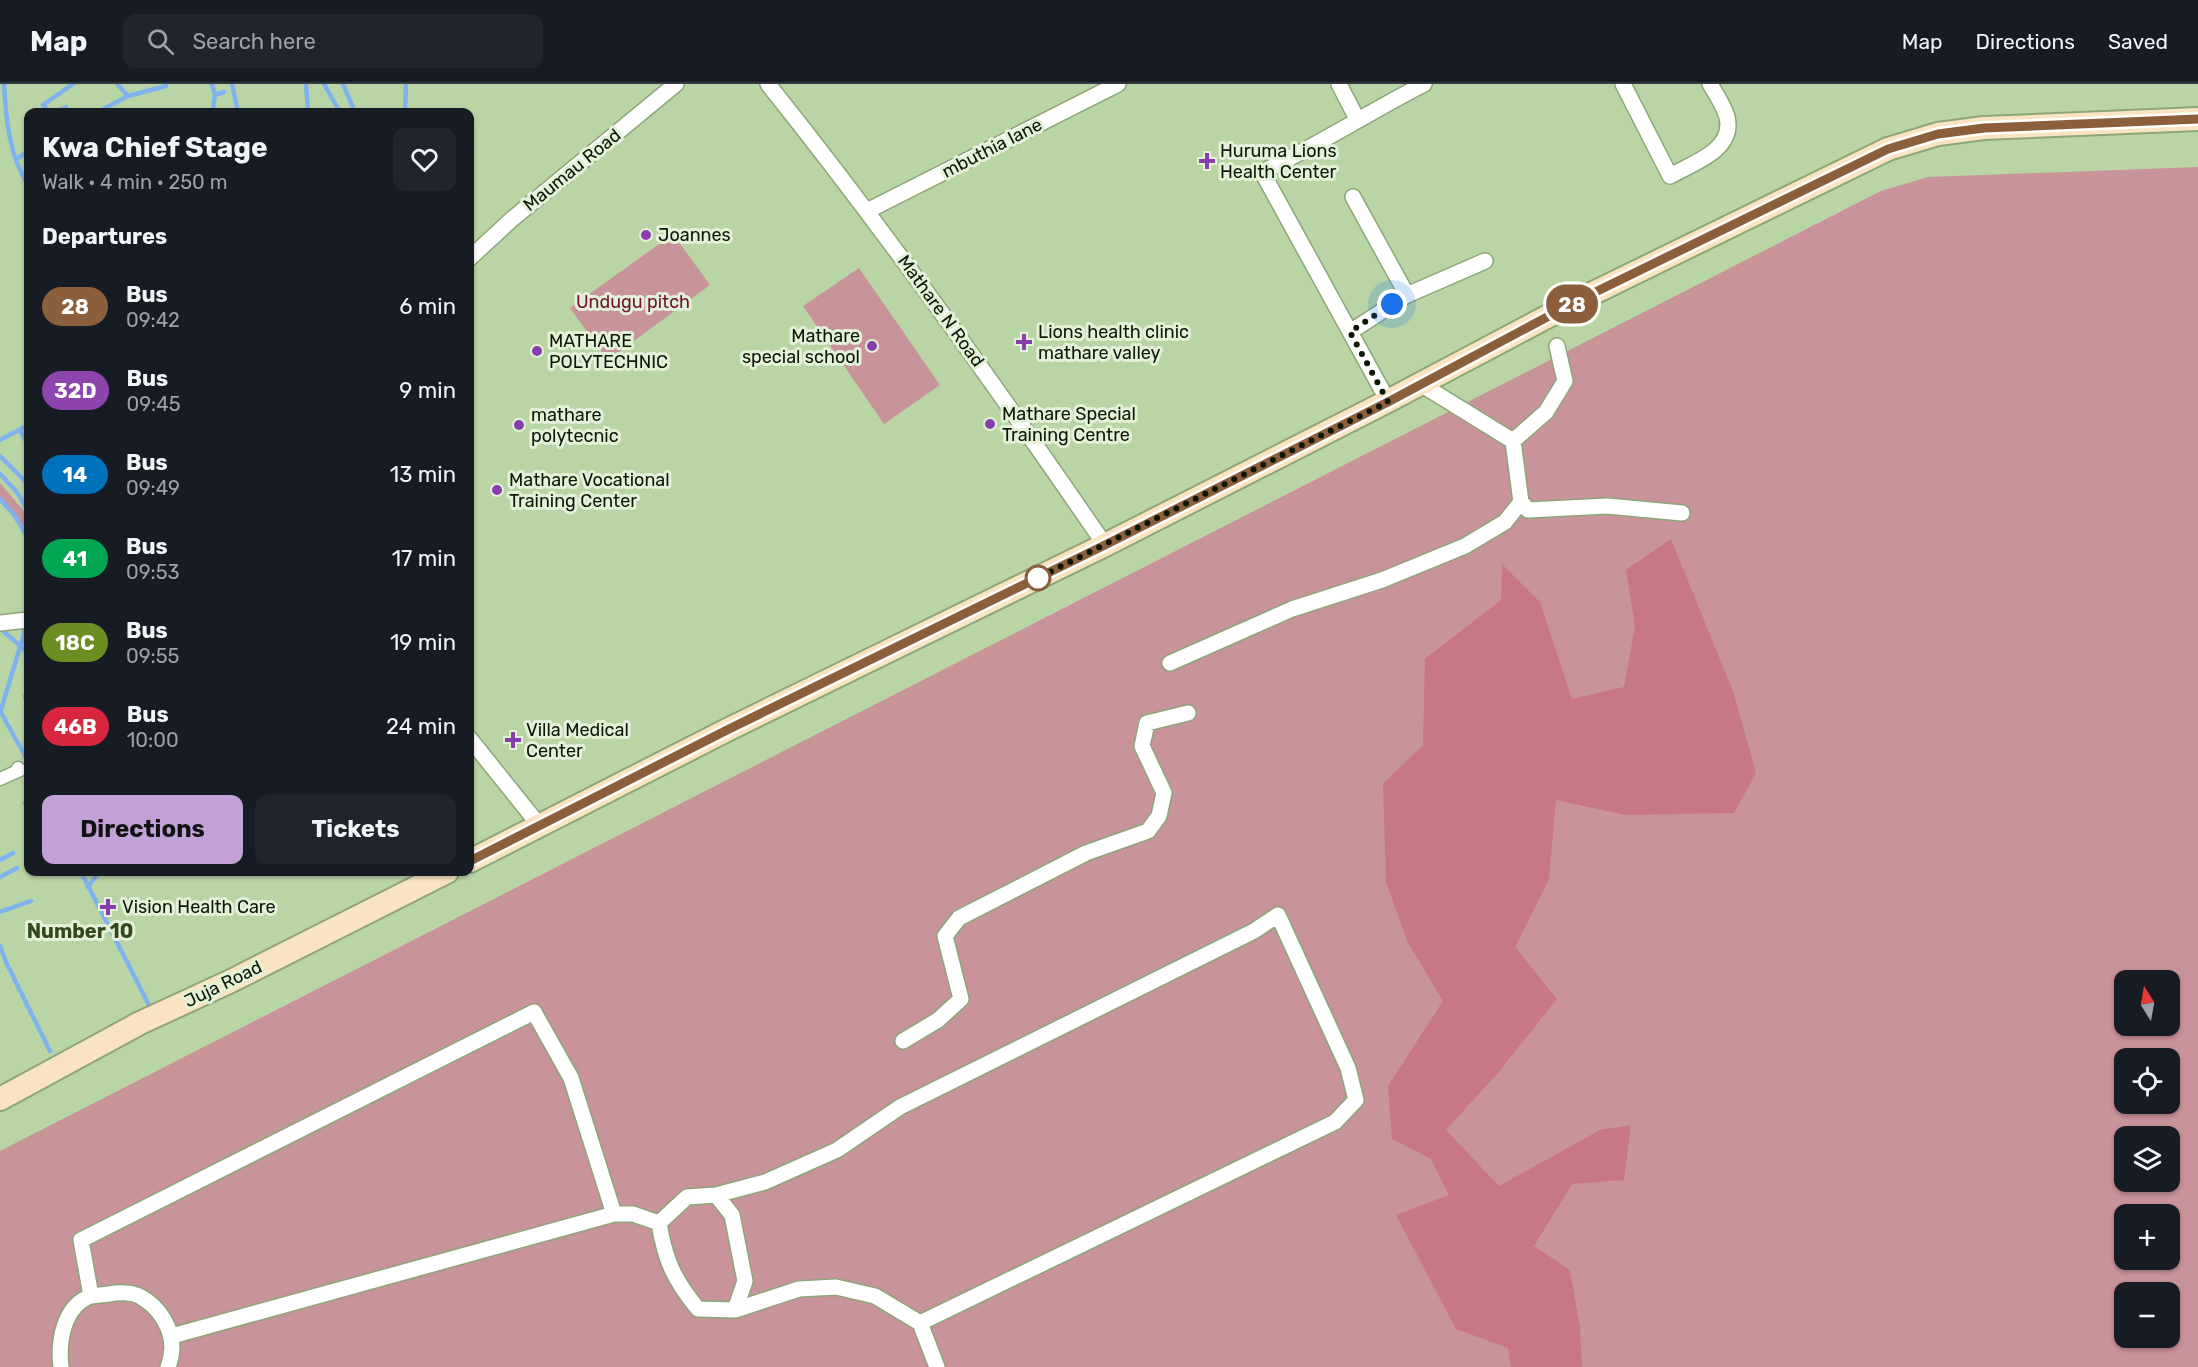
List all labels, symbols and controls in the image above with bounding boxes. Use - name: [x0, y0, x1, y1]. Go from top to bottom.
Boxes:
- search box: [123, 14, 543, 68]
- text: Map: [30, 25, 87, 58]
- icon: search: [144, 25, 177, 58]
- text: Search here: [192, 28, 316, 55]
- text: Map: [1902, 29, 1943, 54]
- text: Directions: [1976, 29, 2075, 54]
- text: Saved: [2108, 29, 2168, 54]
- street label: mbuthia lane: [938, 113, 1046, 183]
- street label: Maumau Road: [519, 124, 625, 216]
- button: heart: [393, 128, 456, 191]
- text: Kwa Chief Stage: [42, 131, 268, 164]
- place label: Huruma Lions Health Center: [1220, 140, 1337, 183]
- marker: Huruma Lions Health Center: [1198, 152, 1216, 170]
- text: Walk · 4 min · 250 m: [42, 170, 227, 194]
- text: Departures: [42, 223, 167, 250]
- place label: Joannes: [658, 224, 731, 246]
- marker: Joannes: [639, 228, 653, 242]
- street label: Mathare N Road: [893, 251, 989, 371]
- text: Bus: [126, 281, 168, 308]
- line badge: 28: [1545, 284, 1599, 324]
- your location: [1377, 289, 1407, 319]
- park label: Undugu pitch: [576, 291, 690, 313]
- text: 28: [1558, 292, 1586, 317]
- text: 6 min: [399, 293, 456, 320]
- text: 28: [61, 294, 89, 319]
- text: 09:42: [126, 308, 180, 332]
- place label: Lions health clinic mathare valley: [1038, 321, 1189, 364]
- place label: Mathare special school: [742, 325, 860, 368]
- place label: MATHARE POLYTECHNIC: [549, 330, 668, 373]
- marker: Lions health clinic mathare valley: [1015, 333, 1033, 351]
- marker: Mathare special school: [865, 339, 879, 353]
- marker: MATHARE POLYTECHNIC: [530, 344, 544, 358]
- text: Bus: [127, 365, 168, 392]
- text: 9 min: [399, 377, 456, 404]
- text: 32D: [54, 378, 97, 403]
- text: 09:45: [127, 392, 181, 416]
- place label: Mathare Special Training Centre: [1002, 403, 1136, 446]
- place label: mathare polytecnic: [531, 404, 619, 447]
- marker: Mathare Special Training Centre: [983, 417, 997, 431]
- marker: mathare polytecnic: [512, 418, 526, 432]
- text: Bus: [126, 449, 168, 476]
- text: 13 min: [390, 461, 456, 488]
- text: 14: [63, 462, 87, 487]
- place label: Mathare Vocational Training Center: [509, 469, 670, 512]
- text: 09:49: [126, 476, 180, 500]
- marker: Mathare Vocational Training Center: [490, 483, 504, 497]
- text: Bus: [126, 533, 168, 560]
- text: 17 min: [392, 545, 456, 572]
- text: 41: [63, 546, 87, 571]
- text: 09:53: [126, 560, 180, 584]
- unlabelled marker: [1025, 565, 1051, 591]
- text: Bus: [126, 617, 168, 644]
- text: 19 min: [390, 629, 456, 656]
- text: 18C: [55, 630, 95, 655]
- text: 09:55: [126, 644, 179, 668]
- text: Bus: [127, 701, 169, 728]
- text: 24 min: [386, 713, 456, 740]
- text: 46B: [54, 714, 97, 739]
- place label: Villa Medical Center: [526, 719, 629, 762]
- text: 10:00: [127, 728, 179, 752]
- marker: Villa Medical Center: [504, 731, 522, 749]
- button: Directions: [42, 795, 243, 864]
- button: Tickets: [255, 795, 456, 864]
- place label: Vision Health Care: [122, 896, 276, 918]
- marker: Vision Health Care: [99, 898, 117, 916]
- district label: Number 10: [27, 919, 133, 943]
- street label: Juja Road: [181, 956, 265, 1012]
- north arrow: [2114, 970, 2180, 1036]
- map controls: [2114, 970, 2180, 1348]
- button: locate: [2114, 1048, 2180, 1114]
- button: layers: [2114, 1126, 2180, 1192]
- button: +: [2114, 1204, 2180, 1270]
- button: −: [2114, 1282, 2180, 1348]

